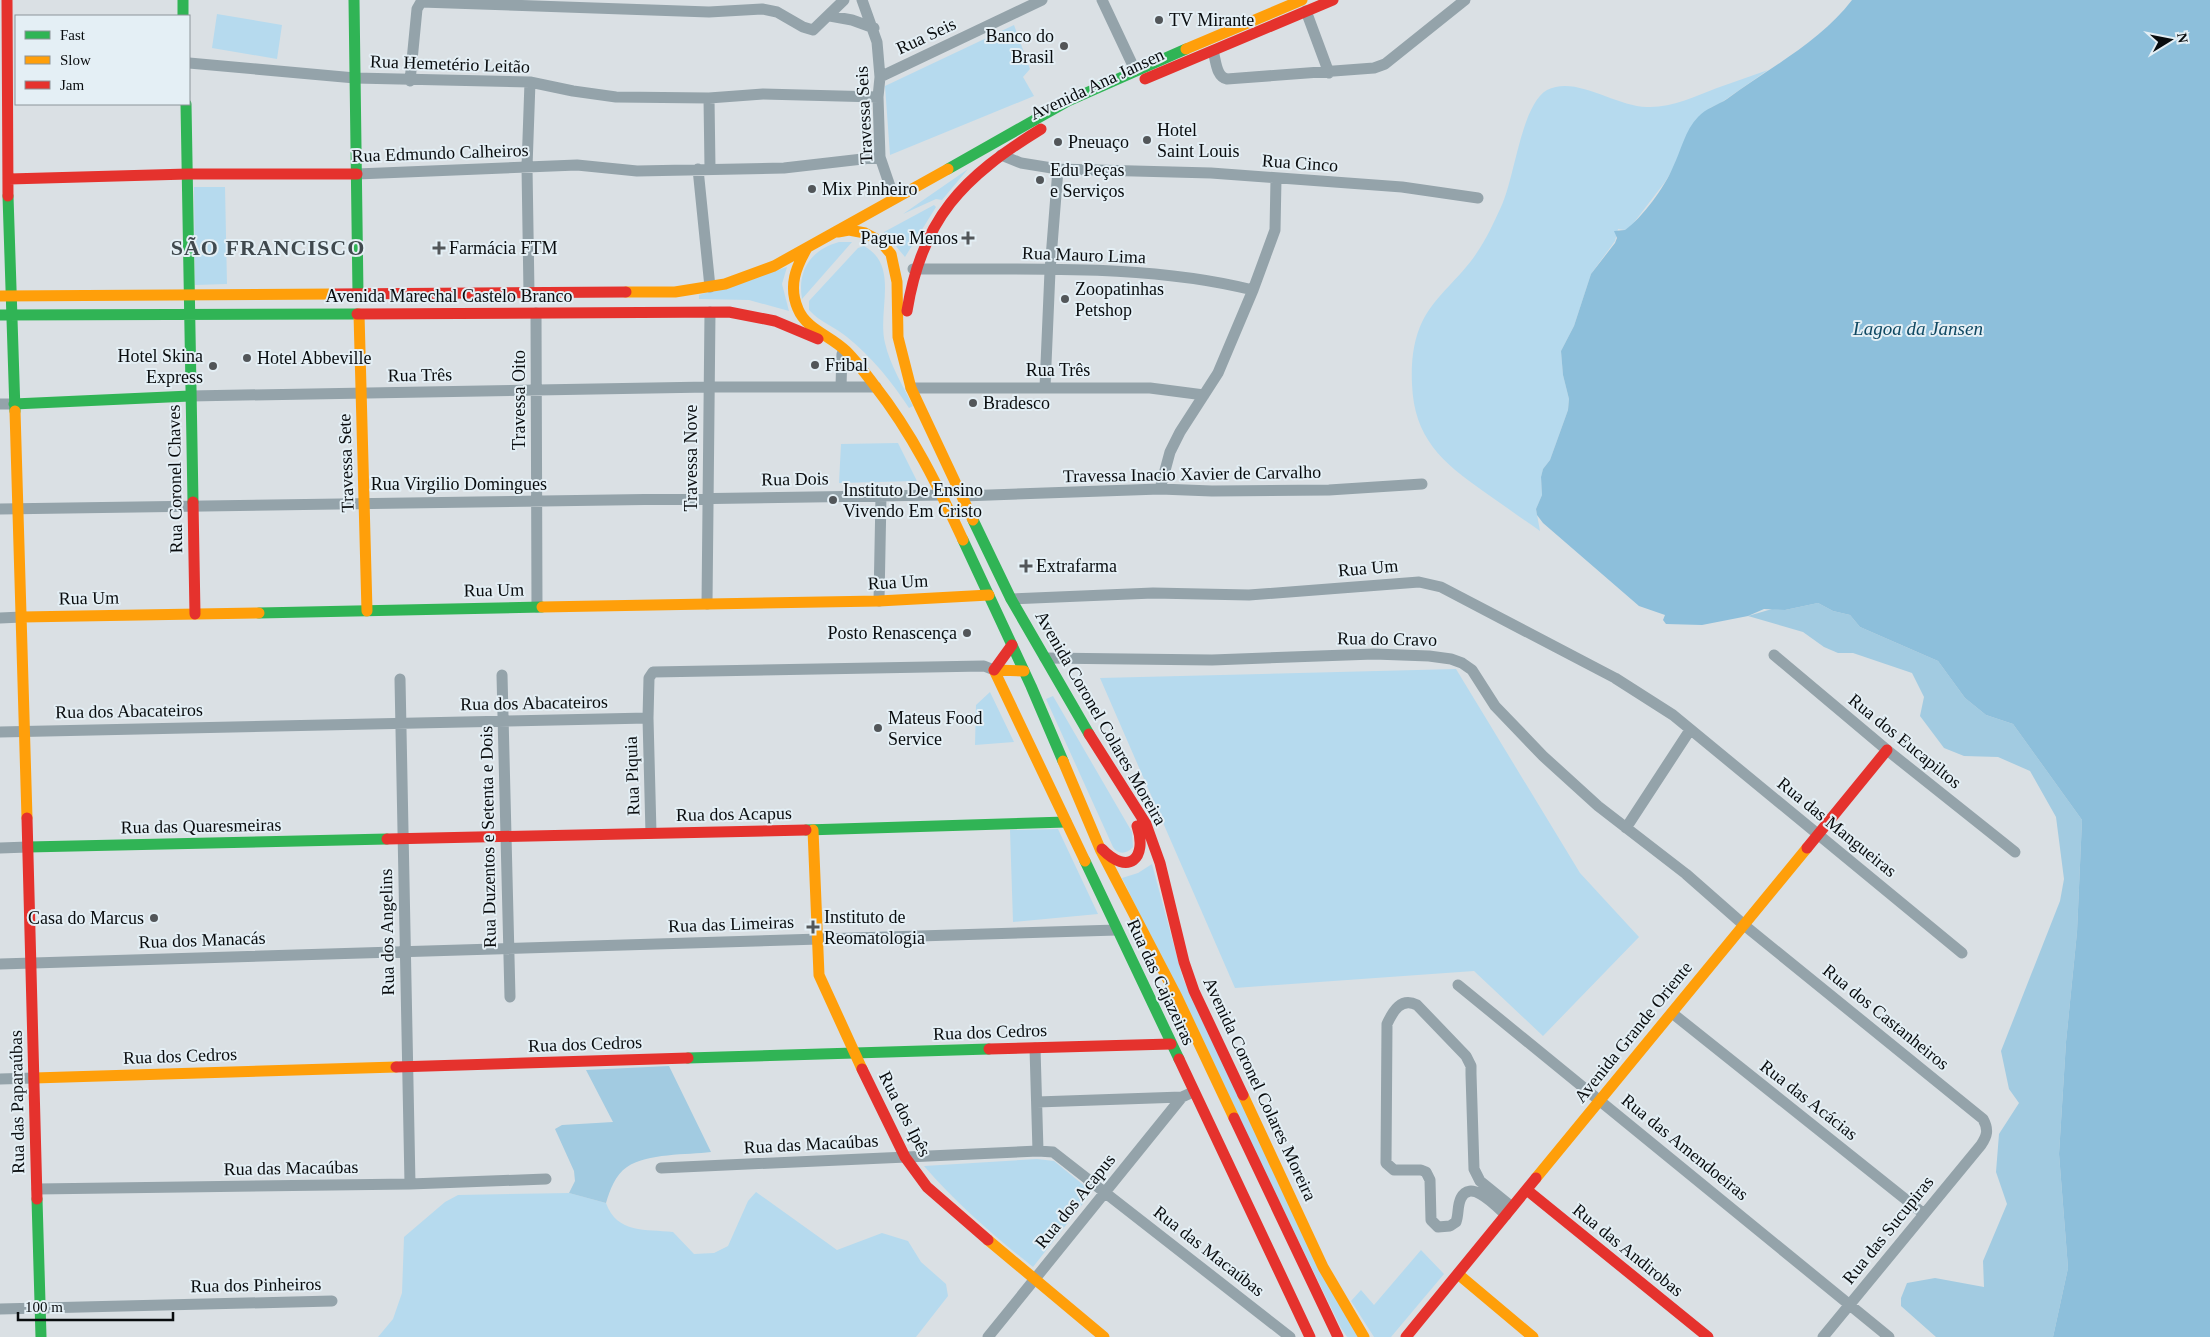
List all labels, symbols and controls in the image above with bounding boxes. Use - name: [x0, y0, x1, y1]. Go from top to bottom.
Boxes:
- place label: TV Mirante: [1169, 10, 1254, 30]
- street label: Rua Seis: [893, 14, 959, 58]
- marker: TV Mirante: [1153, 14, 1165, 26]
- legend: [15, 15, 190, 105]
- north arrow: [2145, 15, 2195, 65]
- place label: Banco do Brasil: [986, 26, 1054, 67]
- text: Fast: [60, 27, 86, 43]
- text: N: [2174, 32, 2191, 44]
- marker: Banco do Brasil: [1058, 40, 1070, 52]
- street label: Avenida Ana Jansen: [1027, 44, 1167, 124]
- street label: Rua Hemetério Leitão: [370, 51, 530, 77]
- text: Slow: [60, 52, 91, 68]
- street label: Travessa Seis: [851, 66, 877, 164]
- text: Jam: [60, 77, 84, 93]
- place label: Hotel Saint Louis: [1157, 120, 1240, 161]
- place label: Pneuaço: [1068, 132, 1129, 152]
- marker: Hotel Saint Louis: [1141, 134, 1153, 146]
- marker: Pneuaço: [1052, 136, 1064, 148]
- street label: Rua Edmundo Calheiros: [351, 140, 529, 166]
- street label: Rua Cinco: [1261, 150, 1339, 176]
- place label: Edu Peças e Serviços: [1050, 160, 1124, 201]
- marker: Edu Peças e Serviços: [1034, 174, 1046, 186]
- place label: Mix Pinheiro: [822, 179, 918, 199]
- marker: Mix Pinheiro: [806, 183, 818, 195]
- place label: Pague Menos: [861, 228, 958, 248]
- marker: Pague Menos: [962, 232, 974, 244]
- district label: SÃO FRANCISCO: [171, 235, 365, 260]
- place label: Farmácia FTM: [449, 238, 557, 258]
- marker: Farmácia FTM: [433, 242, 445, 254]
- street label: Rua Mauro Lima: [1022, 243, 1146, 267]
- place label: Zoopatinhas Petshop: [1075, 279, 1164, 320]
- street label: Avenida Marechal Castelo Branco: [325, 286, 573, 306]
- marker: Zoopatinhas Petshop: [1059, 293, 1071, 305]
- water label: Lagoa da Jansen: [1852, 318, 1983, 339]
- place label: Hotel Skina Express: [118, 346, 203, 387]
- place label: Hotel Abbeville: [257, 348, 371, 368]
- street label: Travessa Oito: [509, 350, 529, 450]
- marker: Hotel Abbeville: [241, 352, 253, 364]
- place label: Fribal: [825, 355, 868, 375]
- marker: Fribal: [809, 359, 821, 371]
- marker: Hotel Skina Express: [207, 360, 219, 372]
- street label: Rua Três: [1026, 360, 1090, 380]
- street label: Rua Três: [388, 364, 452, 386]
- place label: Bradesco: [983, 393, 1050, 413]
- marker: Bradesco: [967, 397, 979, 409]
- street label: Rua Coronel Chaves: [164, 404, 186, 554]
- street label: Travessa Nove: [681, 405, 701, 511]
- street label: Travessa Sete: [334, 413, 358, 513]
- street label: Travessa Inacio Xavier de Carvalho: [1063, 462, 1321, 486]
- street label: Rua Dois: [761, 468, 829, 490]
- street label: Rua Virgilio Domingues: [371, 474, 547, 494]
- place label: Instituto De Ensino Vivendo Em Cristo: [843, 480, 983, 521]
- marker: Instituto De Ensino Vivendo Em Cristo: [827, 494, 839, 506]
- street label: Rua Um: [1337, 555, 1399, 581]
- place label: Extrafarma: [1036, 556, 1117, 576]
- marker: Extrafarma: [1020, 560, 1032, 572]
- street label: Rua Um: [867, 570, 929, 594]
- street label: Rua Um: [464, 579, 524, 601]
- street label: Rua Um: [59, 587, 119, 609]
- street label: Avenida Coronel Colares Moreira: [1031, 607, 1171, 829]
- place label: Posto Renascença: [828, 623, 957, 643]
- marker: Posto Renascença: [961, 627, 973, 639]
- street label: Rua do Cravo: [1337, 628, 1437, 650]
- street label: Rua dos Eucapiltos: [1845, 689, 1965, 793]
- street label: Rua dos Abacateiros: [460, 692, 608, 714]
- street label: Rua dos Abacateiros: [55, 700, 203, 722]
- place label: Mateus Food Service: [888, 708, 983, 749]
- marker: Mateus Food Service: [872, 722, 884, 734]
- street label: Rua Duzentos e Setenta e Dois: [476, 726, 500, 948]
- street label: Rua Piquia: [621, 736, 643, 816]
- street label: Rua das Mangueiras: [1774, 773, 1900, 881]
- street label: Rua dos Acapus: [676, 803, 792, 825]
- street label: Rua das Quaresmeiras: [120, 815, 282, 837]
- street label: Rua dos Angelins: [376, 868, 398, 996]
- place label: Instituto de Reomatologia: [824, 907, 925, 948]
- place label: Casa do Marcus: [28, 908, 144, 928]
- marker: Casa do Marcus: [148, 912, 160, 924]
- street label: Rua das Limeiras: [668, 912, 794, 936]
- street label: Rua das Cajazeiras: [1123, 916, 1199, 1048]
- marker: Instituto de Reomatologia: [806, 920, 820, 934]
- street label: Rua dos Manacás: [138, 928, 266, 952]
- street label: Avenida Grande Oriente: [1570, 957, 1696, 1107]
- street label: Rua dos Castanheiros: [1819, 960, 1953, 1074]
- street label: Avenida Coronel Colares Moreira: [1199, 974, 1321, 1204]
- street label: Rua dos Cedros: [933, 1020, 1047, 1044]
- street label: Rua das Paparaúbas: [6, 1030, 28, 1174]
- street label: Rua dos Cedros: [528, 1032, 642, 1056]
- street label: Rua dos Cedros: [123, 1044, 237, 1068]
- street label: Rua das Acácias: [1756, 1056, 1862, 1144]
- street label: Rua dos Ipês: [875, 1068, 935, 1160]
- street label: Rua das Amendoeiras: [1618, 1090, 1752, 1204]
- street label: Rua das Macaúbas: [743, 1130, 879, 1158]
- street label: Rua dos Acapus: [1031, 1150, 1119, 1252]
- street label: Rua das Macaúbas: [223, 1157, 359, 1179]
- street label: Rua das Sucupiras: [1838, 1172, 1938, 1288]
- street label: Rua das Andirobas: [1569, 1199, 1687, 1301]
- street label: Rua das Macaúbas: [1150, 1202, 1268, 1300]
- street label: Rua dos Pinheiros: [190, 1274, 322, 1296]
- scale bar: [18, 1290, 172, 1322]
- text: 100 m: [25, 1299, 63, 1315]

